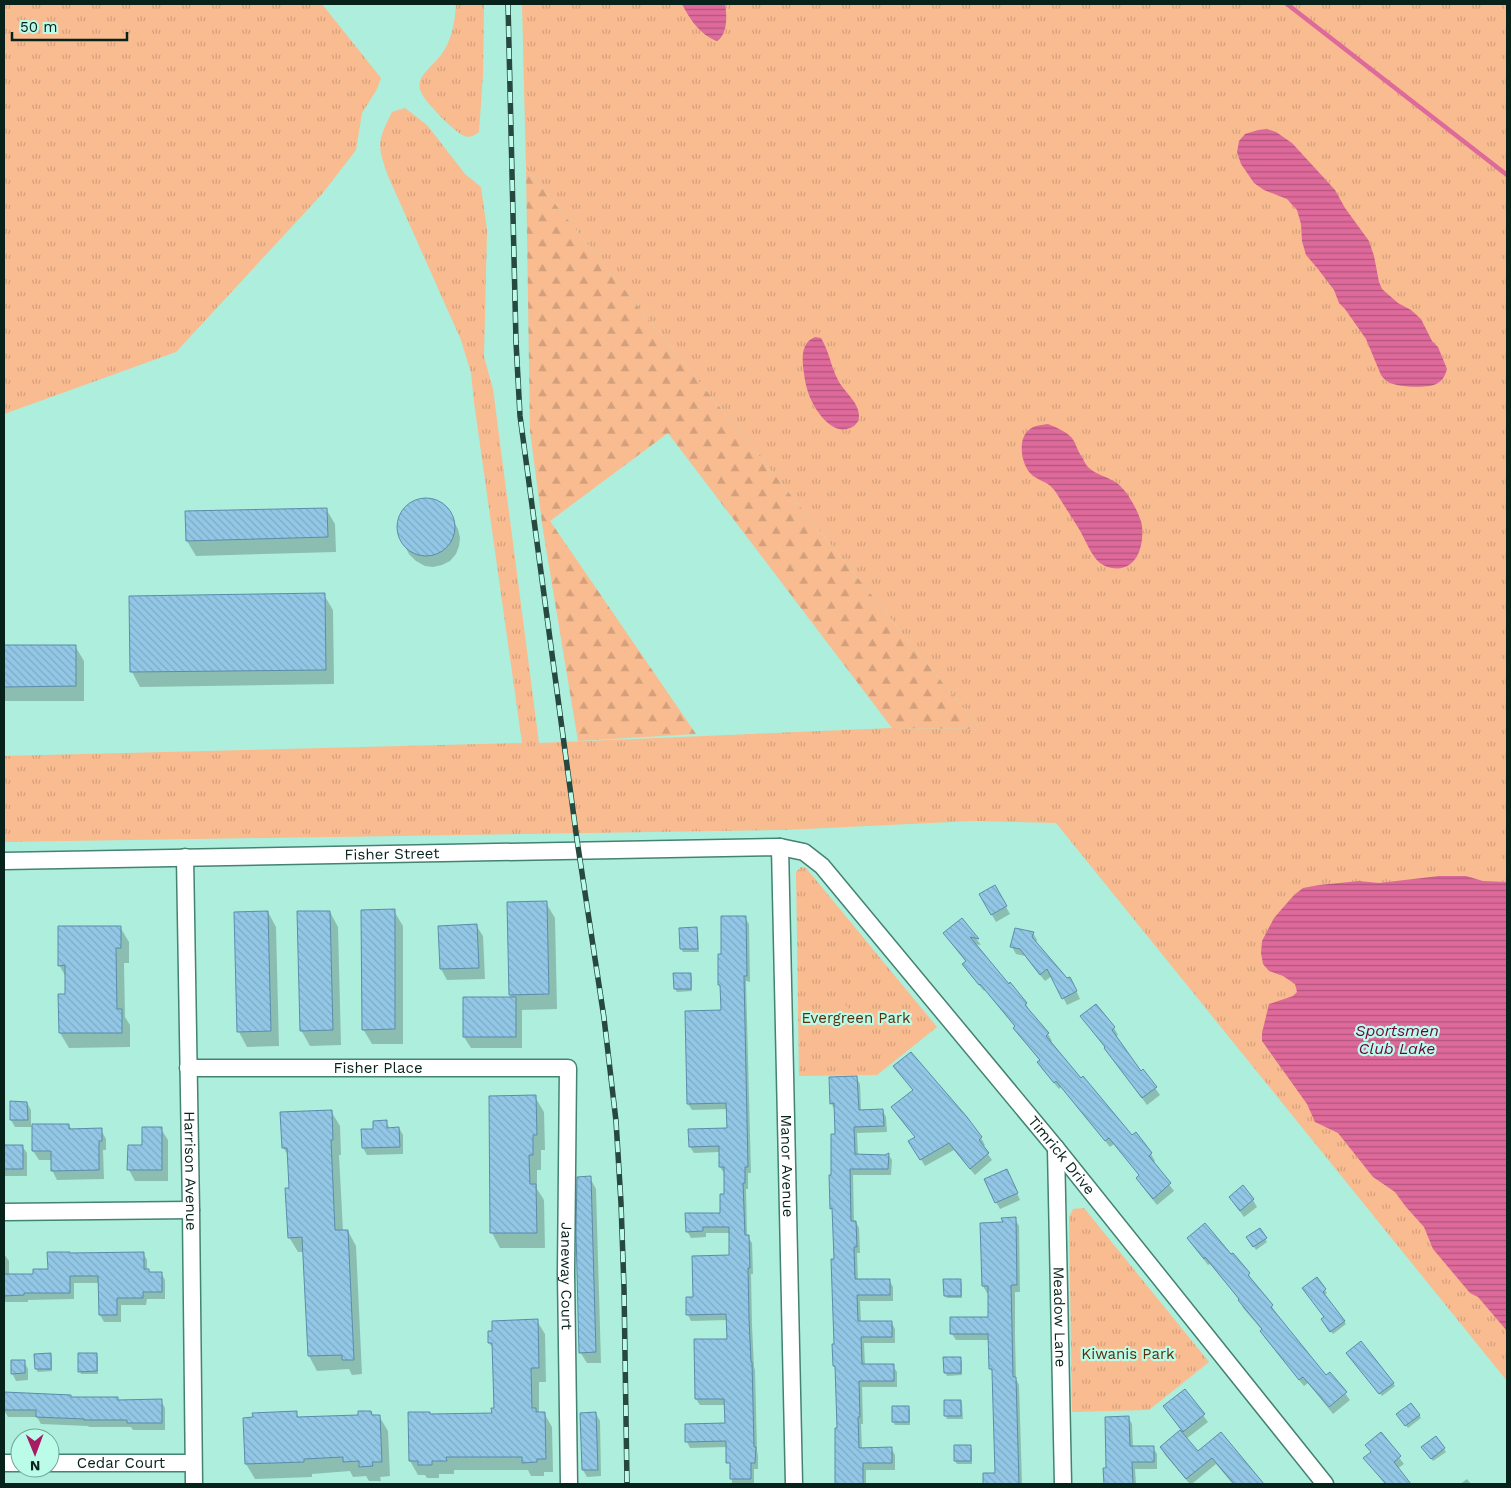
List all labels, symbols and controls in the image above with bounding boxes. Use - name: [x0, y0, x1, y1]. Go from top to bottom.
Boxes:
- scale bar: [12, 10, 128, 42]
- text: 50 m: [20, 18, 57, 36]
- street label: Fisher Street: [344, 844, 440, 864]
- park label: Evergreen Park: [801, 1009, 911, 1027]
- water label: Sportsmen Club Lake: [1355, 1021, 1439, 1058]
- street label: Fisher Place: [333, 1059, 423, 1077]
- street label: Harrison Avenue: [180, 1111, 200, 1231]
- street label: Timrick Drive: [1024, 1112, 1099, 1198]
- street label: Manor Avenue: [777, 1114, 797, 1218]
- street label: Janeway Court: [557, 1222, 576, 1331]
- street label: Meadow Lane: [1049, 1266, 1070, 1368]
- park label: Kiwanis Park: [1081, 1345, 1175, 1363]
- north arrow: [10, 1428, 60, 1478]
- street label: Cedar Court: [77, 1454, 166, 1472]
- text: N: [30, 1458, 41, 1474]

